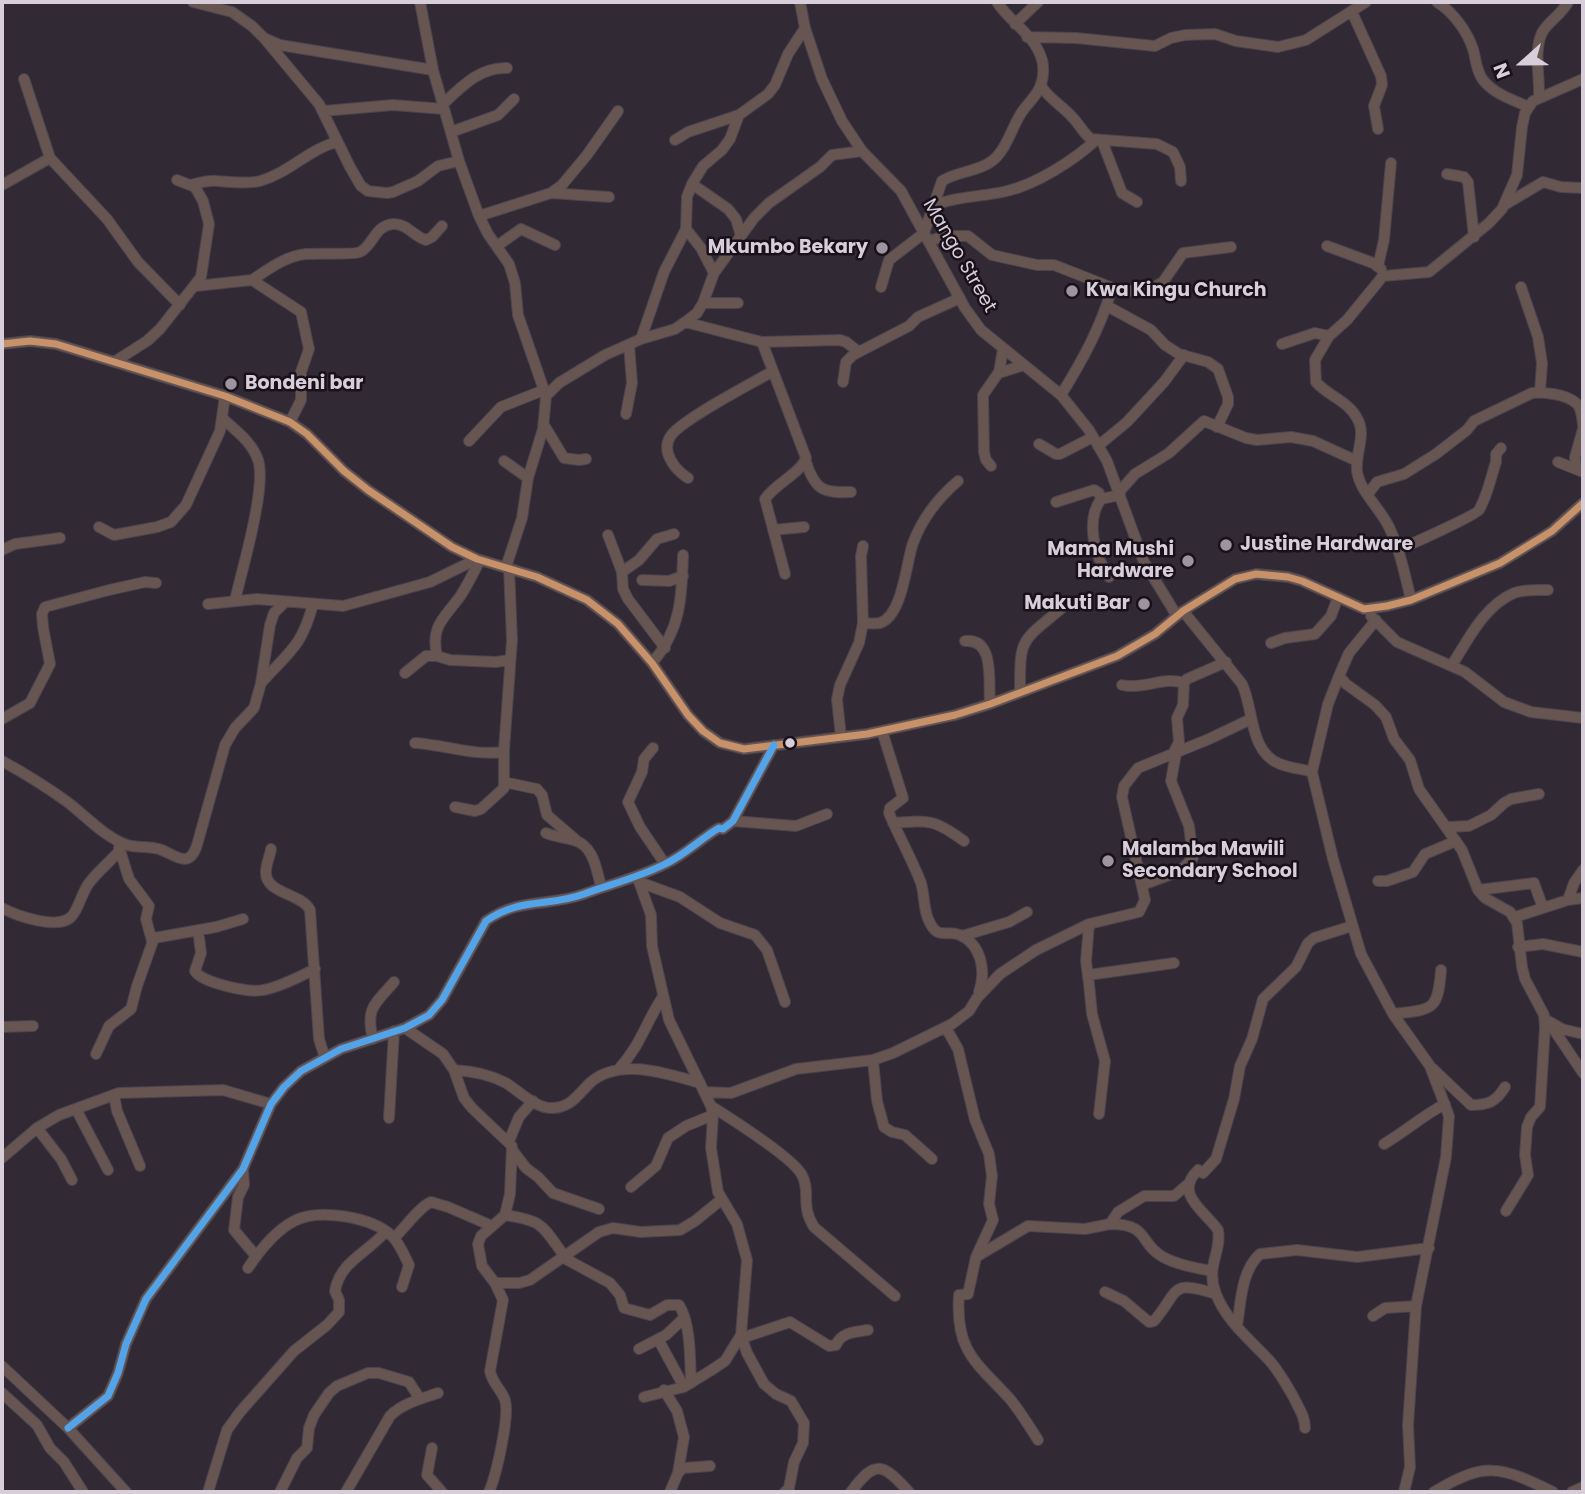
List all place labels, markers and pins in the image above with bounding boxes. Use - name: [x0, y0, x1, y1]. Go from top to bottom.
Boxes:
- place label: Mkumbo Bekary: [708, 237, 868, 259]
- marker: Mkumbo Bekary: [874, 240, 890, 256]
- place label: Kwa Kingu Church: [1086, 280, 1267, 302]
- marker: Kwa Kingu Church: [1064, 283, 1080, 299]
- place label: Bondeni bar: [245, 373, 363, 395]
- marker: Bondeni bar: [223, 376, 239, 392]
- place label: Justine Hardware: [1240, 534, 1413, 556]
- marker: Justine Hardware: [1218, 537, 1234, 553]
- place label: Mama Mushi Hardware: [1047, 539, 1174, 583]
- marker: Mama Mushi Hardware: [1180, 553, 1196, 569]
- place label: Makuti Bar: [1024, 593, 1130, 615]
- marker: Makuti Bar: [1136, 596, 1152, 612]
- unlabelled marker: [783, 736, 797, 750]
- place label: Malamba Mawili Secondary School: [1122, 839, 1298, 883]
- marker: Malamba Mawili Secondary School: [1100, 853, 1116, 869]

